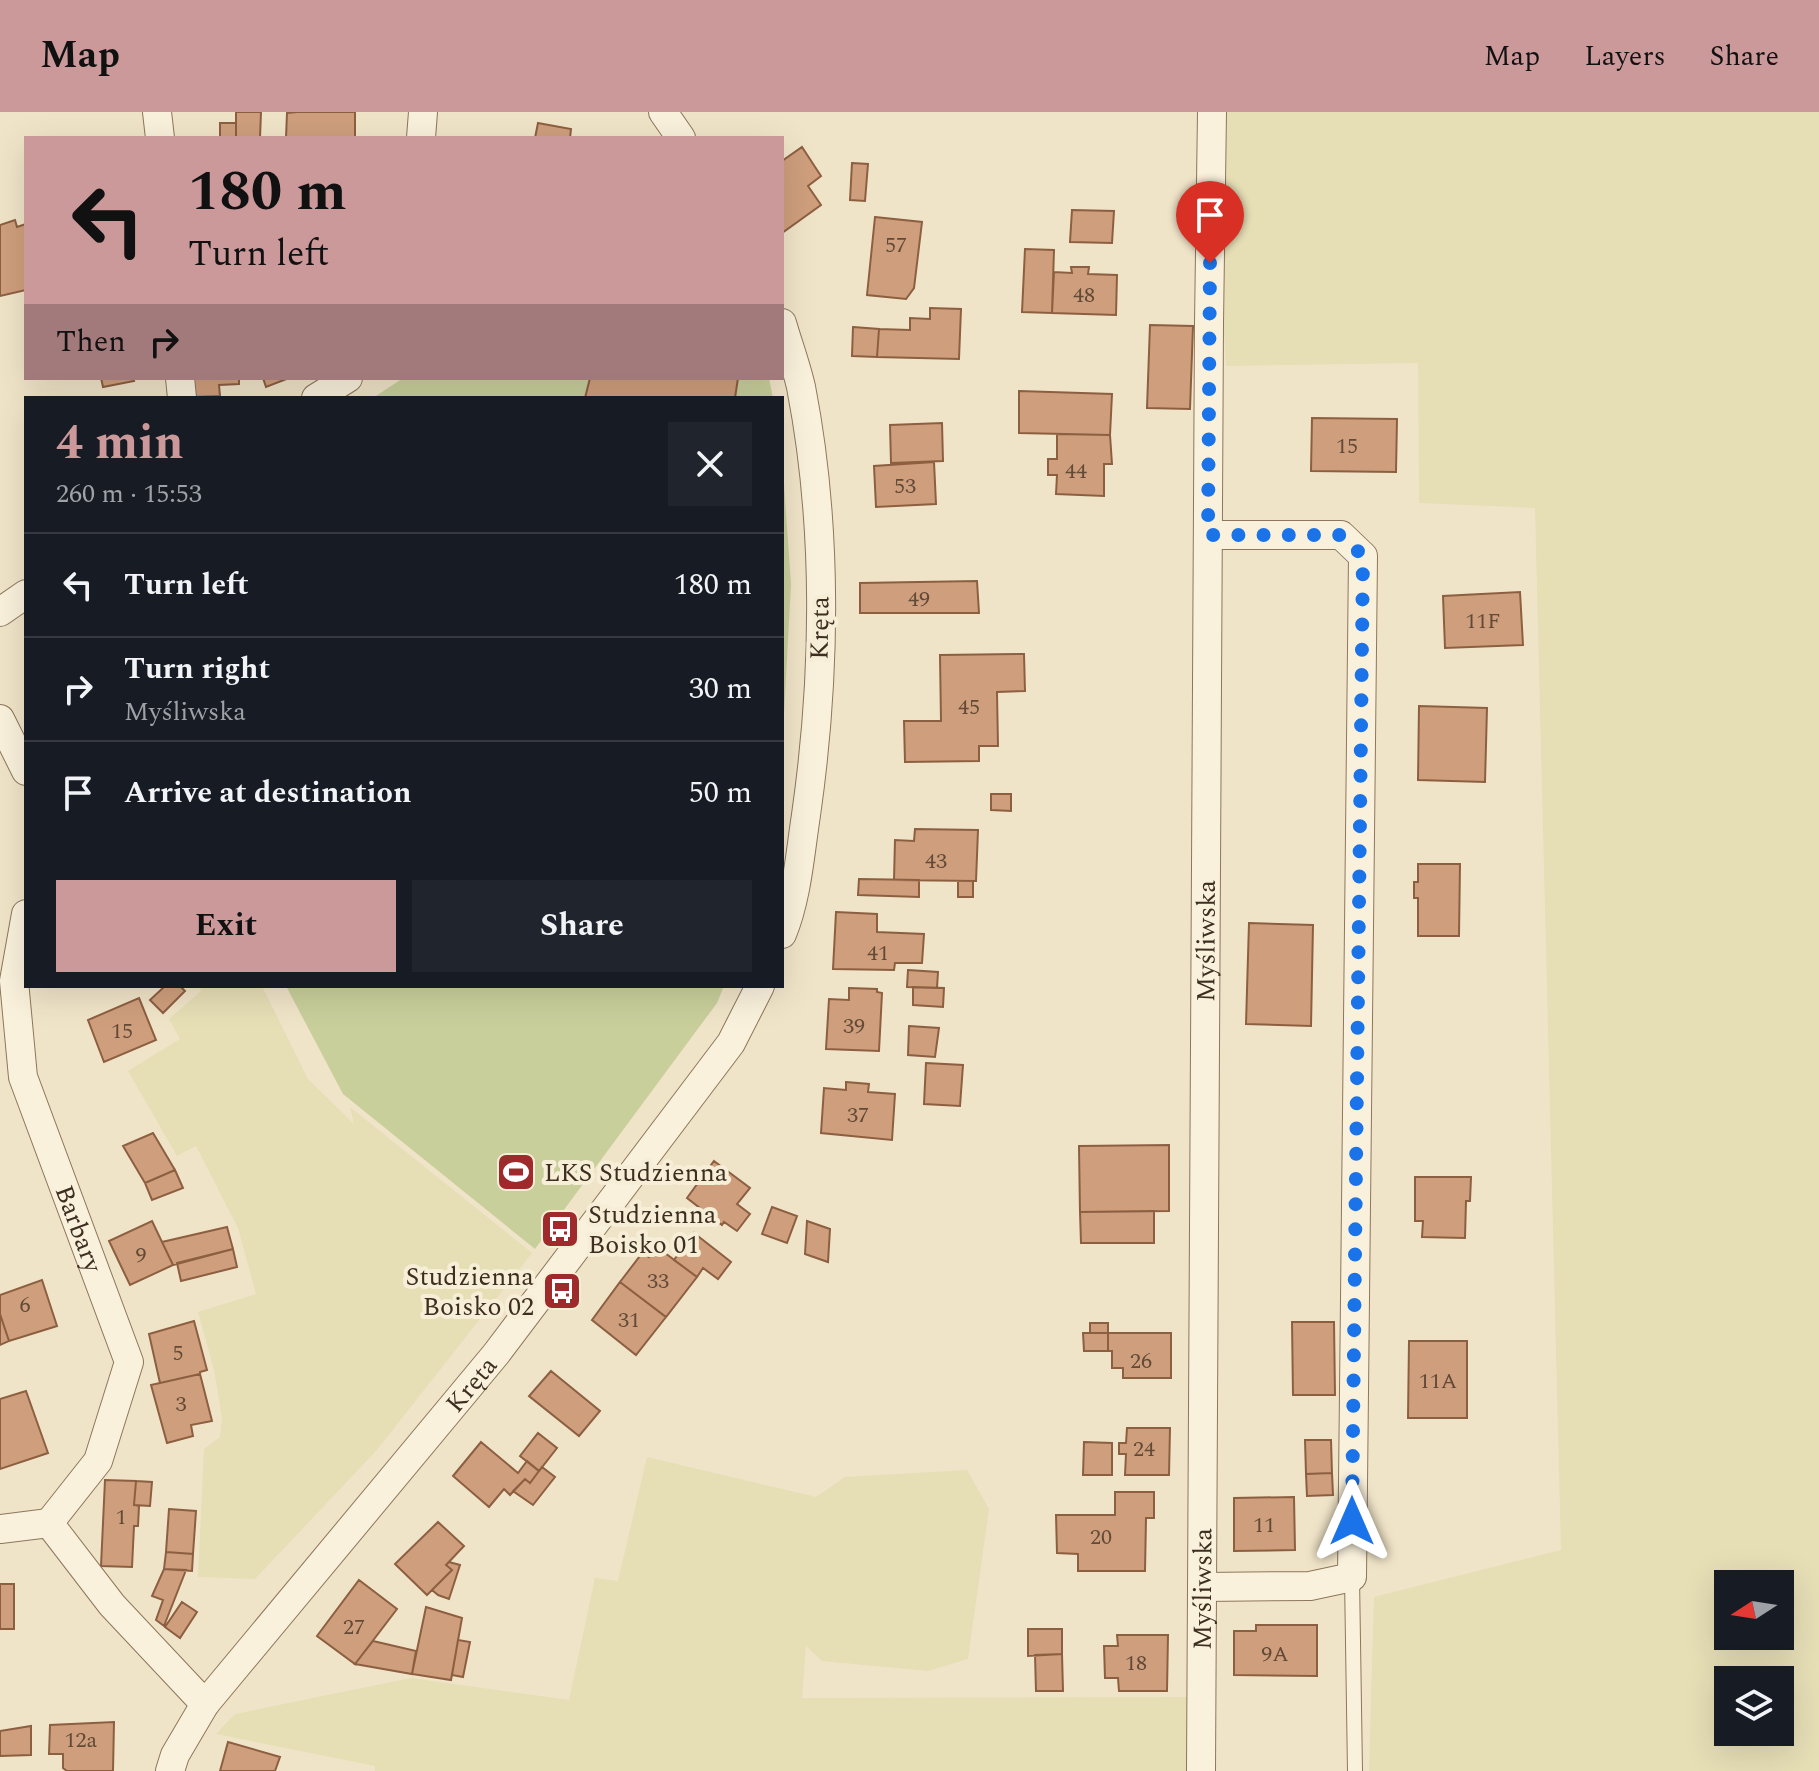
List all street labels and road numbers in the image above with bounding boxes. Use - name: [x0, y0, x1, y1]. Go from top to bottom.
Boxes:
- street label: Kręta: [799, 596, 841, 660]
- street label: Myśliwska: [1186, 880, 1227, 1002]
- street label: Barbary: [44, 1179, 113, 1279]
- street label: Kręta: [436, 1347, 508, 1422]
- street label: Myśliwska: [1183, 1528, 1223, 1650]

